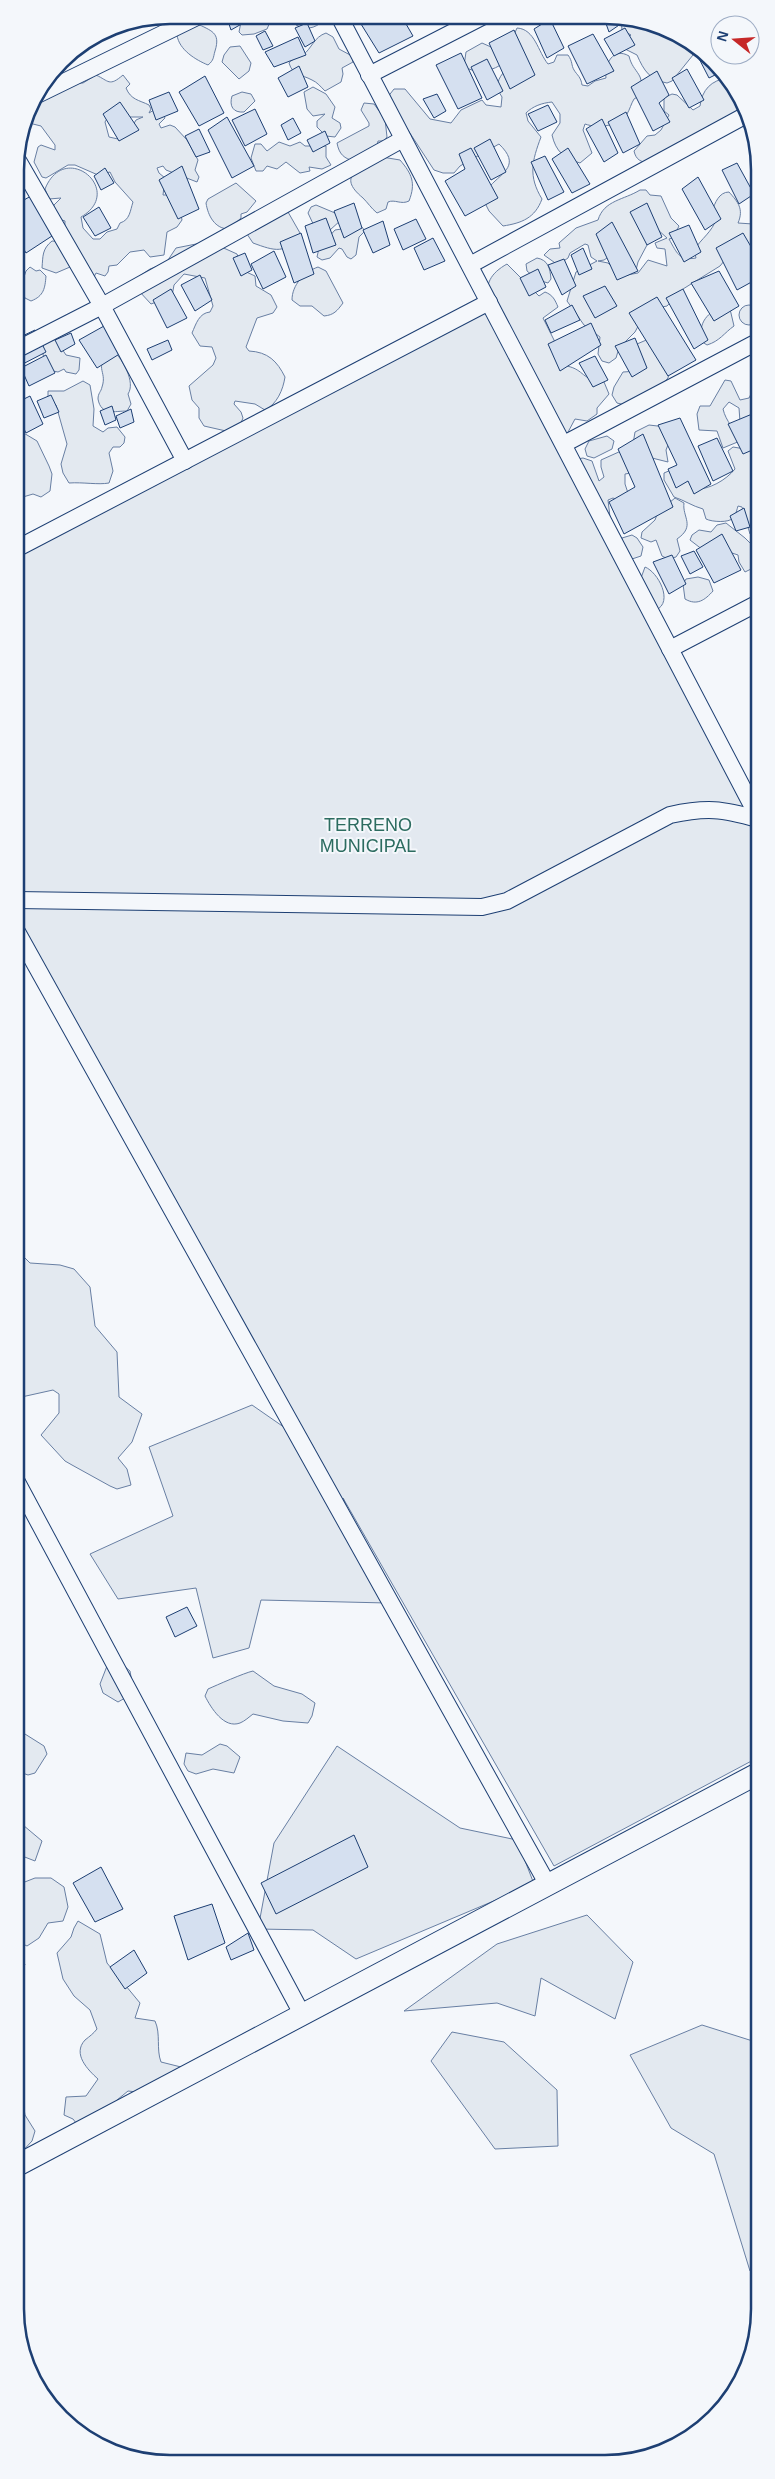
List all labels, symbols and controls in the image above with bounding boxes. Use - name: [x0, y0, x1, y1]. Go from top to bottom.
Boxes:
- north arrow: [710, 15, 760, 65]
- text: N: [713, 29, 732, 43]
- park label: TERRENO MUNICIPAL: [320, 815, 416, 856]

